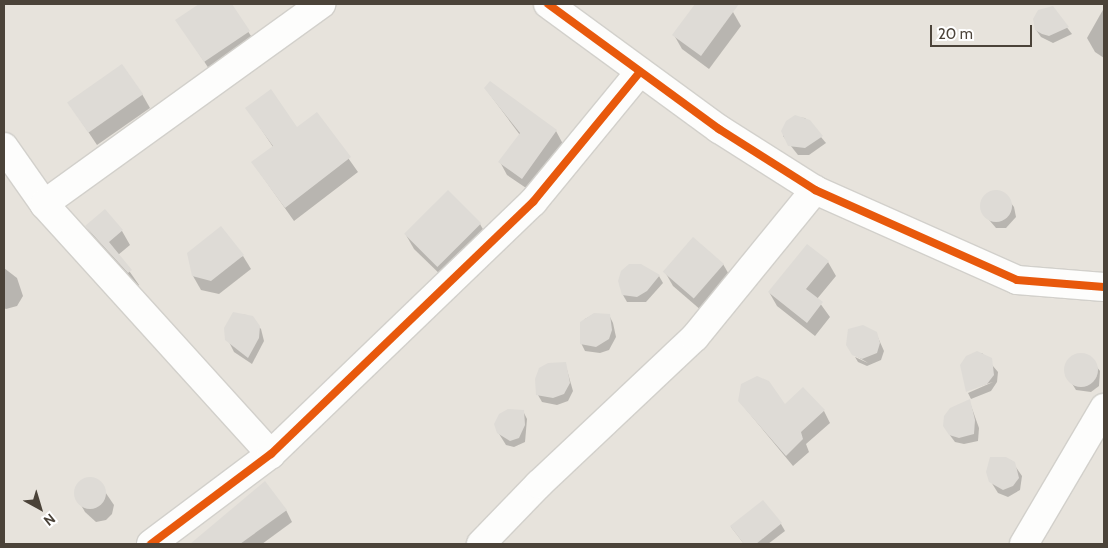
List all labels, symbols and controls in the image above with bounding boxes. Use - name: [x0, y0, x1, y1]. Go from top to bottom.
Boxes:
- scale bar: [933, 15, 1036, 47]
- text: 20 m: [938, 25, 973, 43]
- north arrow: [15, 483, 65, 533]
- text: N: [40, 510, 59, 530]

